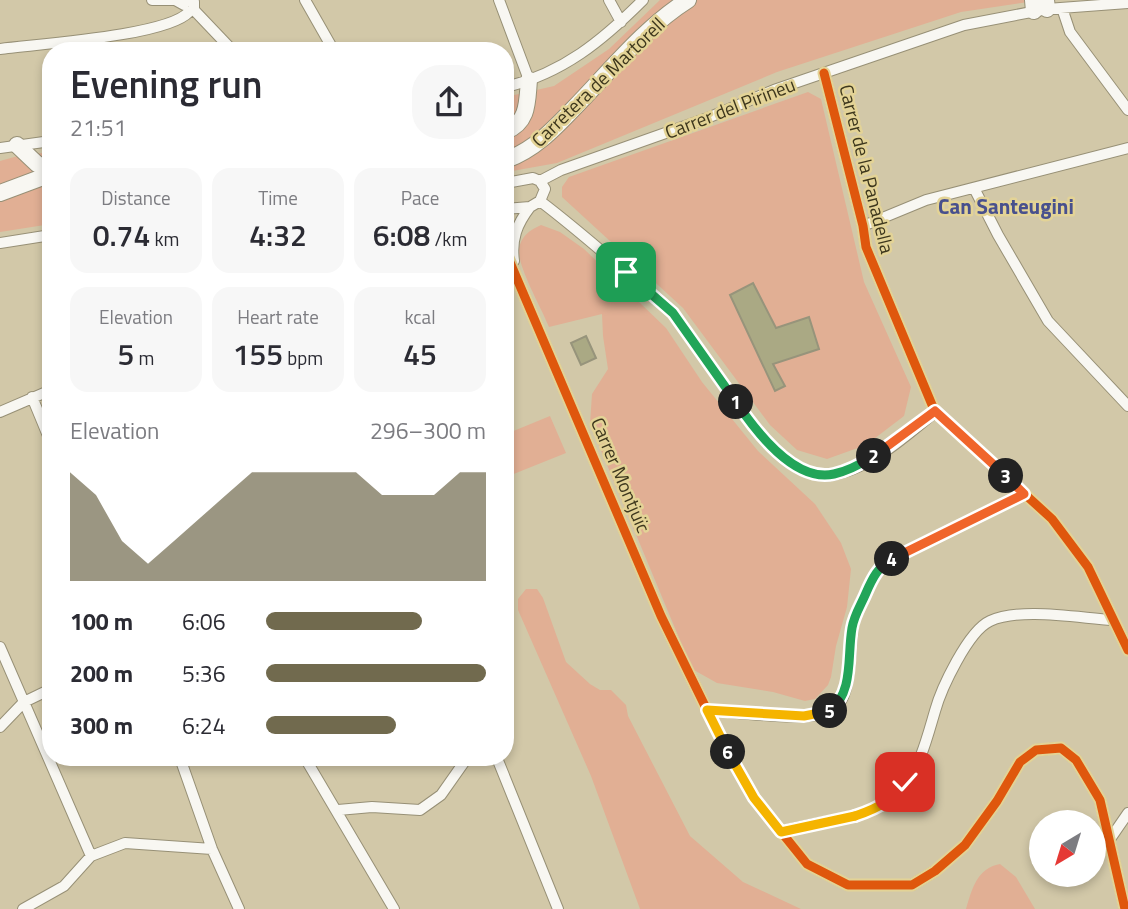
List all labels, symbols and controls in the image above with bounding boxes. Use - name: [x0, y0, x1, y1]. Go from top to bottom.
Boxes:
- street label: Carretera de Martorell: [524, 10, 671, 153]
- text: Evening run: [70, 55, 263, 113]
- button: share: [412, 65, 486, 139]
- street label: Carrer del Pirineu: [660, 69, 799, 146]
- street label: Carrer de la Panadella: [832, 81, 903, 257]
- text: 21:51: [70, 110, 127, 145]
- text: Distance: [101, 183, 171, 212]
- text: Time: [258, 183, 298, 212]
- text: Pace: [401, 183, 439, 212]
- district label: Can Santeugini: [938, 190, 1074, 222]
- text: 0.74: [93, 212, 150, 258]
- text: 4:32: [249, 212, 307, 258]
- text: 6:08: [373, 212, 430, 258]
- text: km: [150, 224, 179, 253]
- text: /km: [430, 224, 467, 253]
- pin: [596, 242, 656, 302]
- icon: arrive: [607, 253, 645, 291]
- text: Elevation: [99, 302, 173, 331]
- text: Heart rate: [237, 302, 319, 331]
- text: kcal: [404, 302, 436, 331]
- text: 5: [118, 331, 134, 377]
- text: 155: [233, 331, 283, 377]
- text: 45: [403, 331, 437, 377]
- text: m: [134, 343, 154, 372]
- text: bpm: [283, 343, 323, 372]
- pin: 1: [718, 384, 754, 420]
- text: 1: [730, 387, 741, 416]
- text: Elevation: [70, 413, 159, 448]
- text: 296–300 m: [370, 413, 486, 448]
- street label: Carrer Montjuïc: [584, 413, 659, 537]
- pin: 2: [856, 438, 892, 474]
- text: 2: [868, 441, 879, 470]
- pin: 3: [988, 458, 1024, 494]
- text: 3: [1000, 461, 1011, 490]
- pin: 4: [874, 542, 910, 576]
- text: 4: [886, 544, 897, 573]
- text: 100 m: [70, 604, 133, 639]
- text: 6:06: [182, 604, 226, 639]
- text: 200 m: [70, 656, 133, 691]
- text: 5:36: [182, 656, 226, 691]
- pin: 5: [812, 694, 848, 728]
- text: 5: [824, 696, 835, 725]
- text: 300 m: [70, 708, 133, 743]
- text: 6:24: [182, 708, 226, 743]
- pin: 6: [710, 734, 746, 770]
- text: 6: [722, 737, 733, 766]
- pin: [875, 752, 935, 812]
- icon: check: [886, 763, 924, 801]
- north arrow: [1029, 810, 1106, 887]
- map controls: [1029, 810, 1106, 887]

